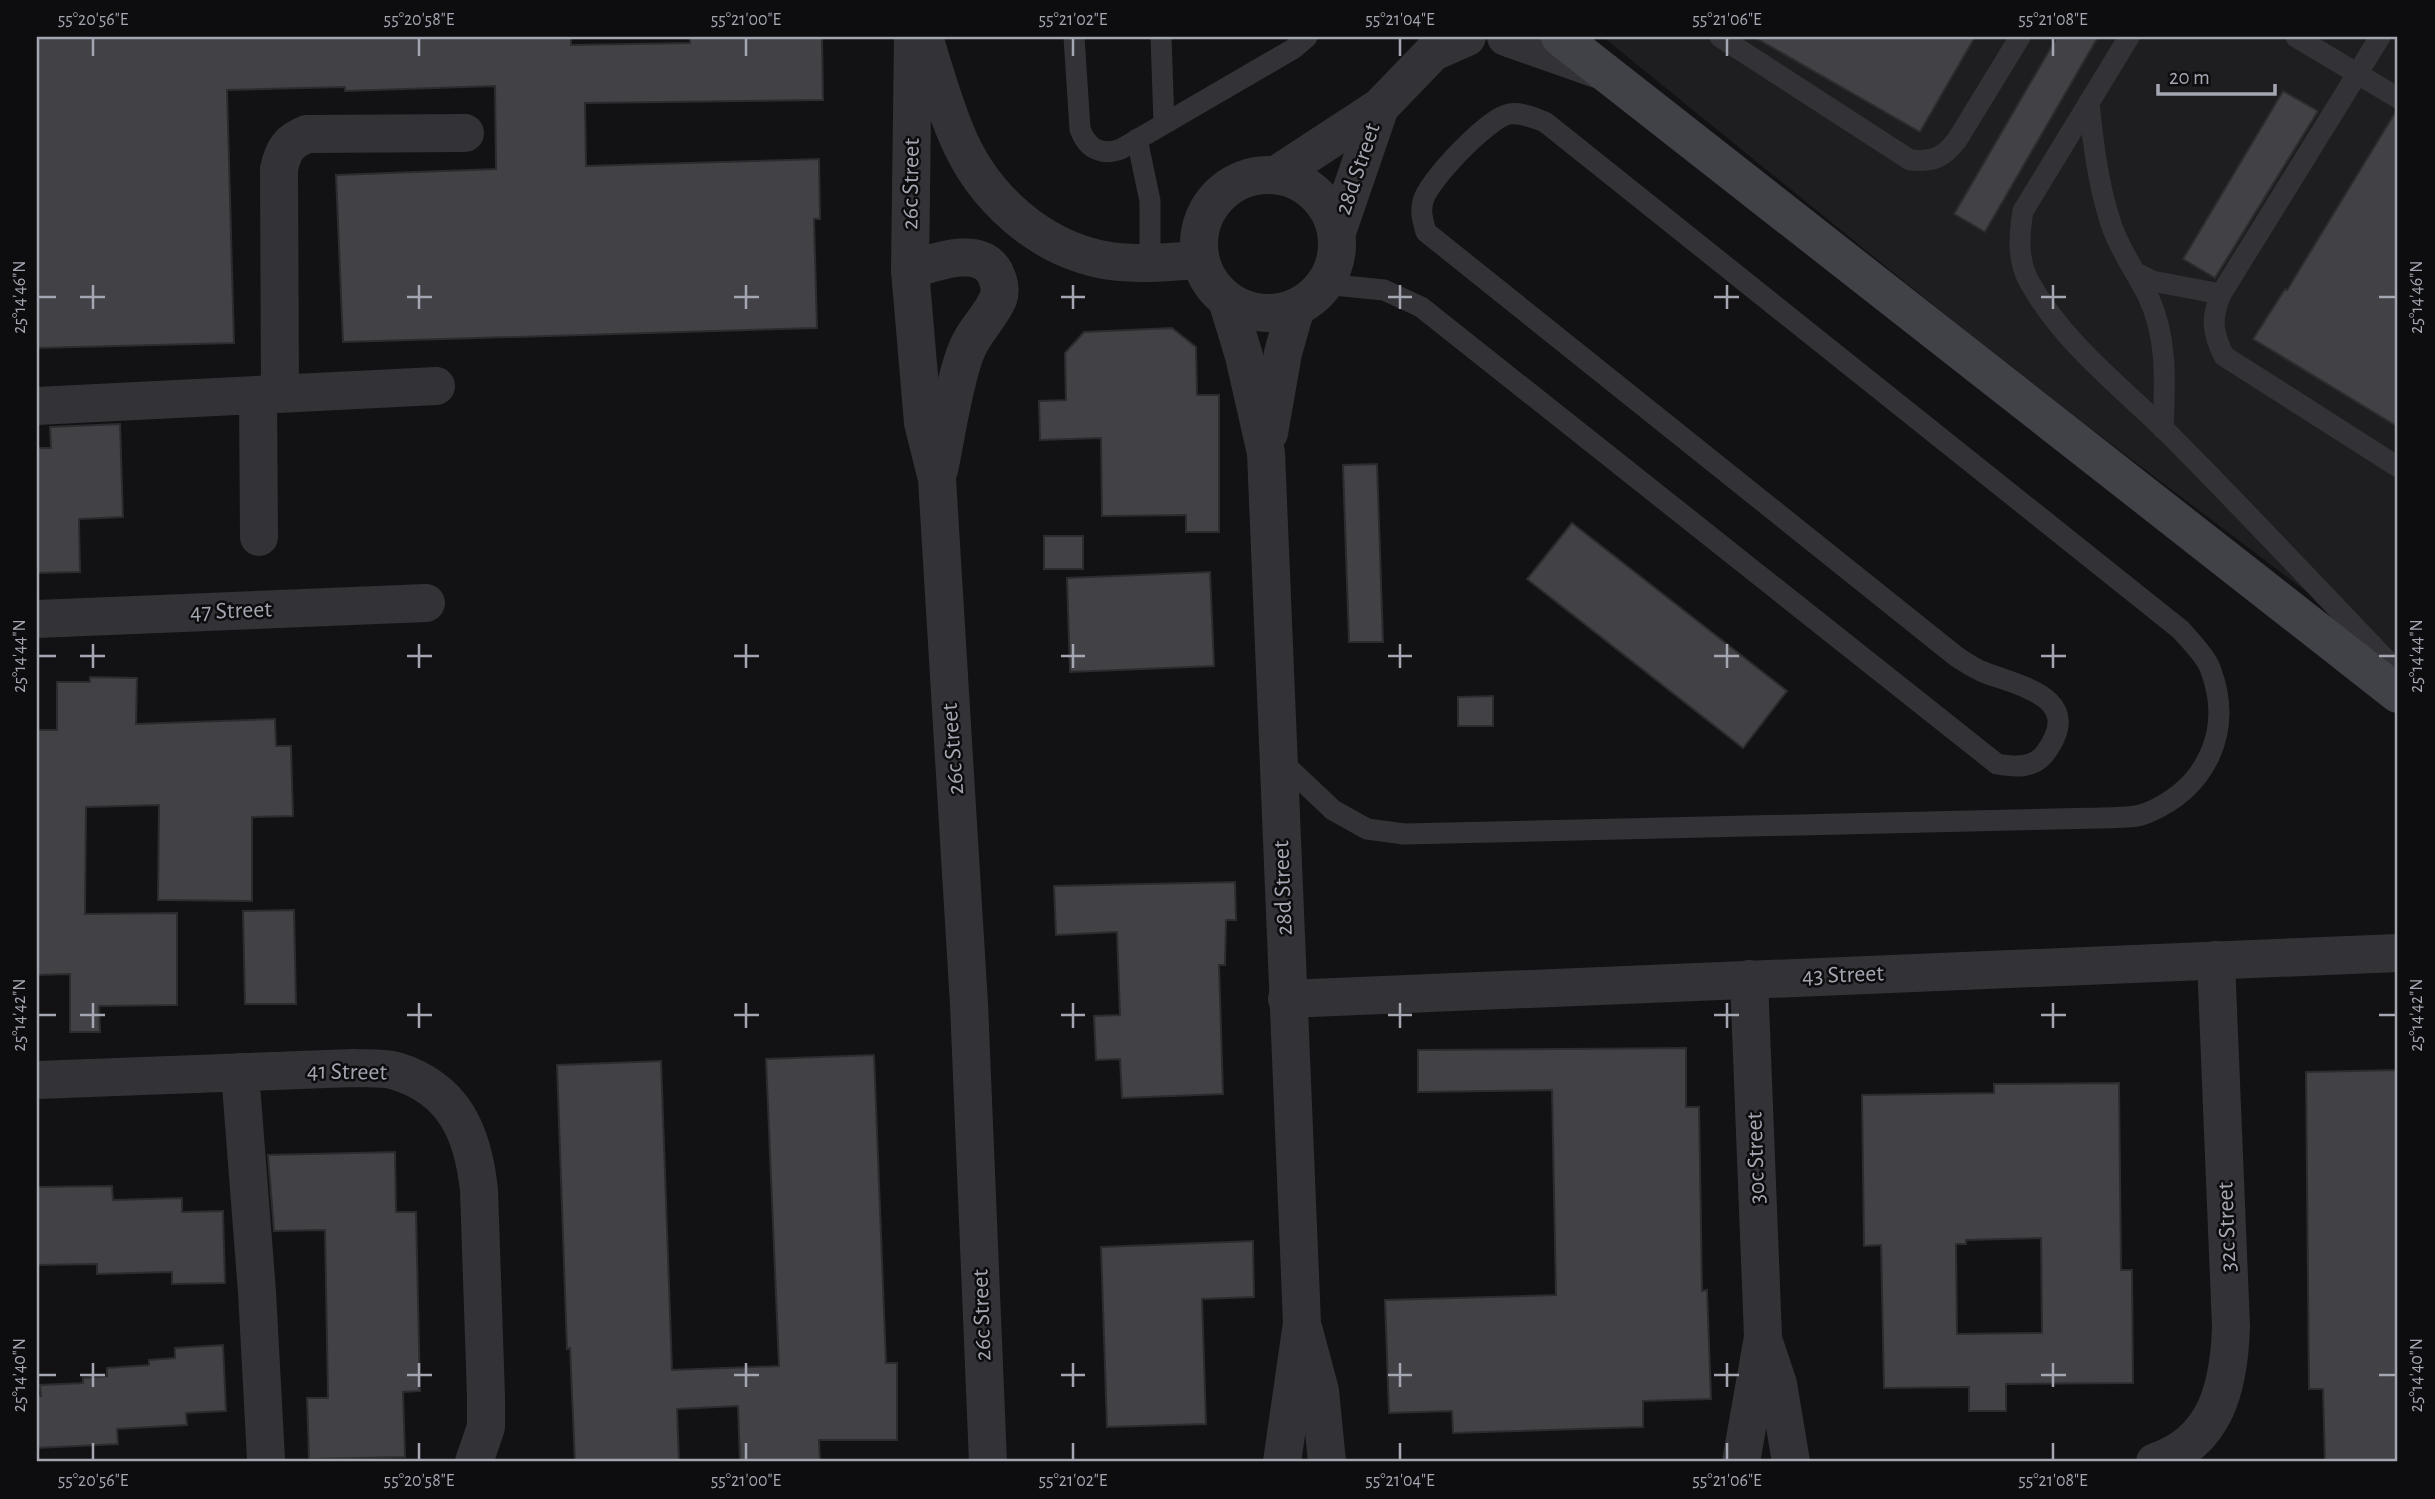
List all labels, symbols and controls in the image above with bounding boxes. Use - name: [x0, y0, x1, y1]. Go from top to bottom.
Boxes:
- text: 55°20'56"E: [58, 11, 129, 29]
- text: 55°20'58"E: [384, 11, 455, 29]
- text: 55°21'00"E: [711, 11, 782, 29]
- text: 55°21'02"E: [1038, 11, 1108, 29]
- text: 55°21'04"E: [1365, 11, 1435, 29]
- text: 55°21'06"E: [1692, 11, 1762, 29]
- text: 55°21'08"E: [2018, 11, 2088, 29]
- scale bar: [2158, 52, 2276, 96]
- text: 20 m: [2169, 67, 2210, 88]
- street label: 28d Street: [1331, 120, 1385, 218]
- street label: 26c Street: [898, 138, 924, 230]
- text: 25°14'46"N: [11, 260, 29, 334]
- text: 25°14'46"N: [2408, 260, 2426, 334]
- street label: 47 Street: [190, 598, 273, 624]
- text: 25°14'44"N: [11, 619, 29, 693]
- text: 25°14'44"N: [2408, 619, 2426, 693]
- street label: 26c Street: [938, 702, 968, 796]
- street label: 28d Street: [1269, 840, 1297, 936]
- street label: 43 Street: [1802, 962, 1885, 988]
- text: 25°14'42"N: [11, 978, 29, 1052]
- text: 25°14'42"N: [2408, 978, 2426, 1052]
- street label: 41 Street: [307, 1059, 388, 1085]
- street label: 30c Street: [1742, 1111, 1770, 1205]
- street label: 32c Street: [2213, 1181, 2241, 1273]
- street label: 26c Street: [968, 1268, 996, 1361]
- text: 25°14'40"N: [11, 1338, 29, 1412]
- text: 25°14'40"N: [2408, 1338, 2426, 1412]
- text: 55°20'56"E: [58, 1472, 129, 1490]
- text: 55°20'58"E: [384, 1472, 455, 1490]
- text: 55°21'00"E: [711, 1472, 782, 1490]
- text: 55°21'02"E: [1038, 1472, 1108, 1490]
- text: 55°21'04"E: [1365, 1472, 1435, 1490]
- text: 55°21'06"E: [1692, 1472, 1762, 1490]
- text: 55°21'08"E: [2018, 1472, 2088, 1490]

